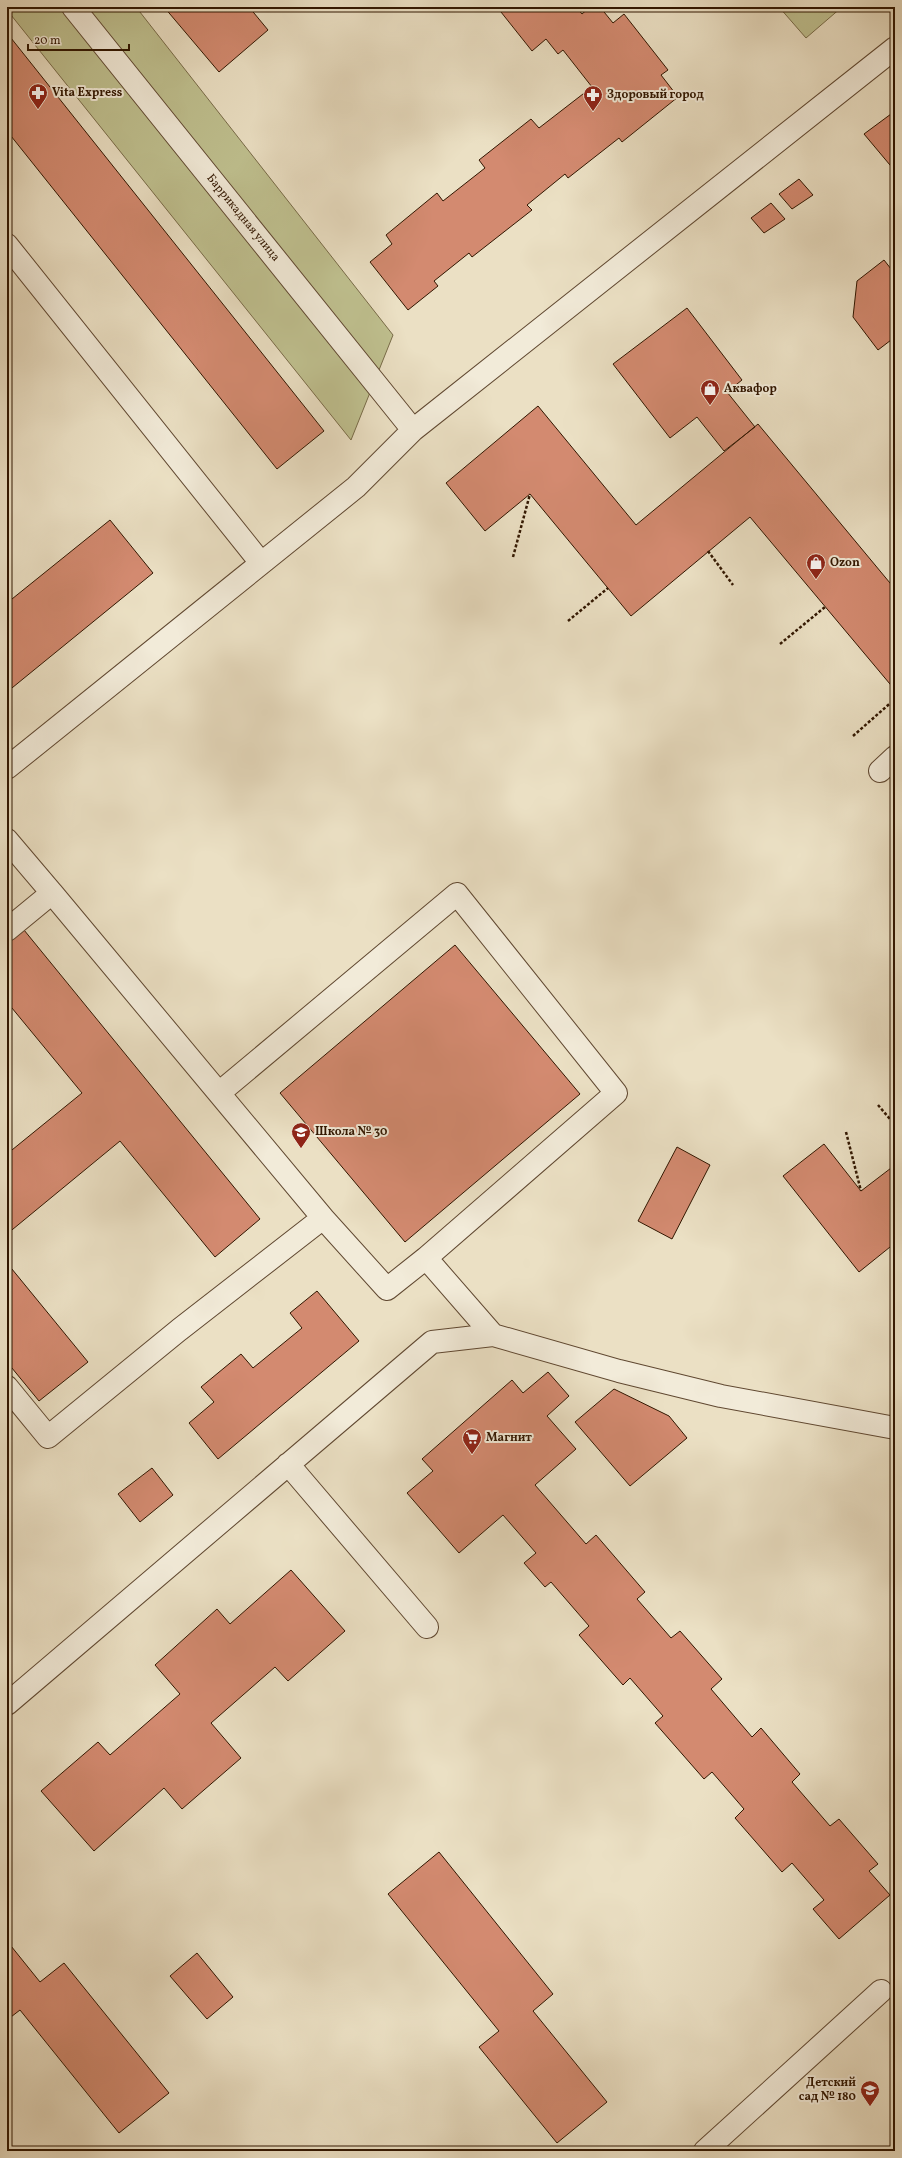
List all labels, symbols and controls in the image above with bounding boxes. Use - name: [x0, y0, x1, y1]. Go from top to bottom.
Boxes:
- scale bar: [28, 26, 129, 52]
- text: 20 m: [34, 33, 61, 49]
- pharmacy icon: Vita Express: [27, 82, 49, 110]
- pharmacy icon: Здоровый город: [582, 84, 604, 112]
- place label: Vita Express: [52, 85, 123, 101]
- place label: Здоровый город: [607, 87, 704, 103]
- street label: Баррикадная улица: [203, 171, 283, 265]
- shop icon: Аквафор: [699, 378, 721, 406]
- place label: Аквафор: [724, 381, 777, 397]
- shop icon: Ozon: [805, 552, 827, 580]
- place label: Ozon: [830, 555, 860, 571]
- school or university icon: Школа № 30: [290, 1121, 312, 1149]
- place label: Школа № 30: [315, 1124, 387, 1140]
- supermarket icon: Магнит: [461, 1427, 483, 1455]
- place label: Магнит: [486, 1430, 532, 1446]
- place label: Детский сад № 180: [799, 2075, 856, 2105]
- school or university icon: Детский сад № 180: [859, 2079, 881, 2107]

